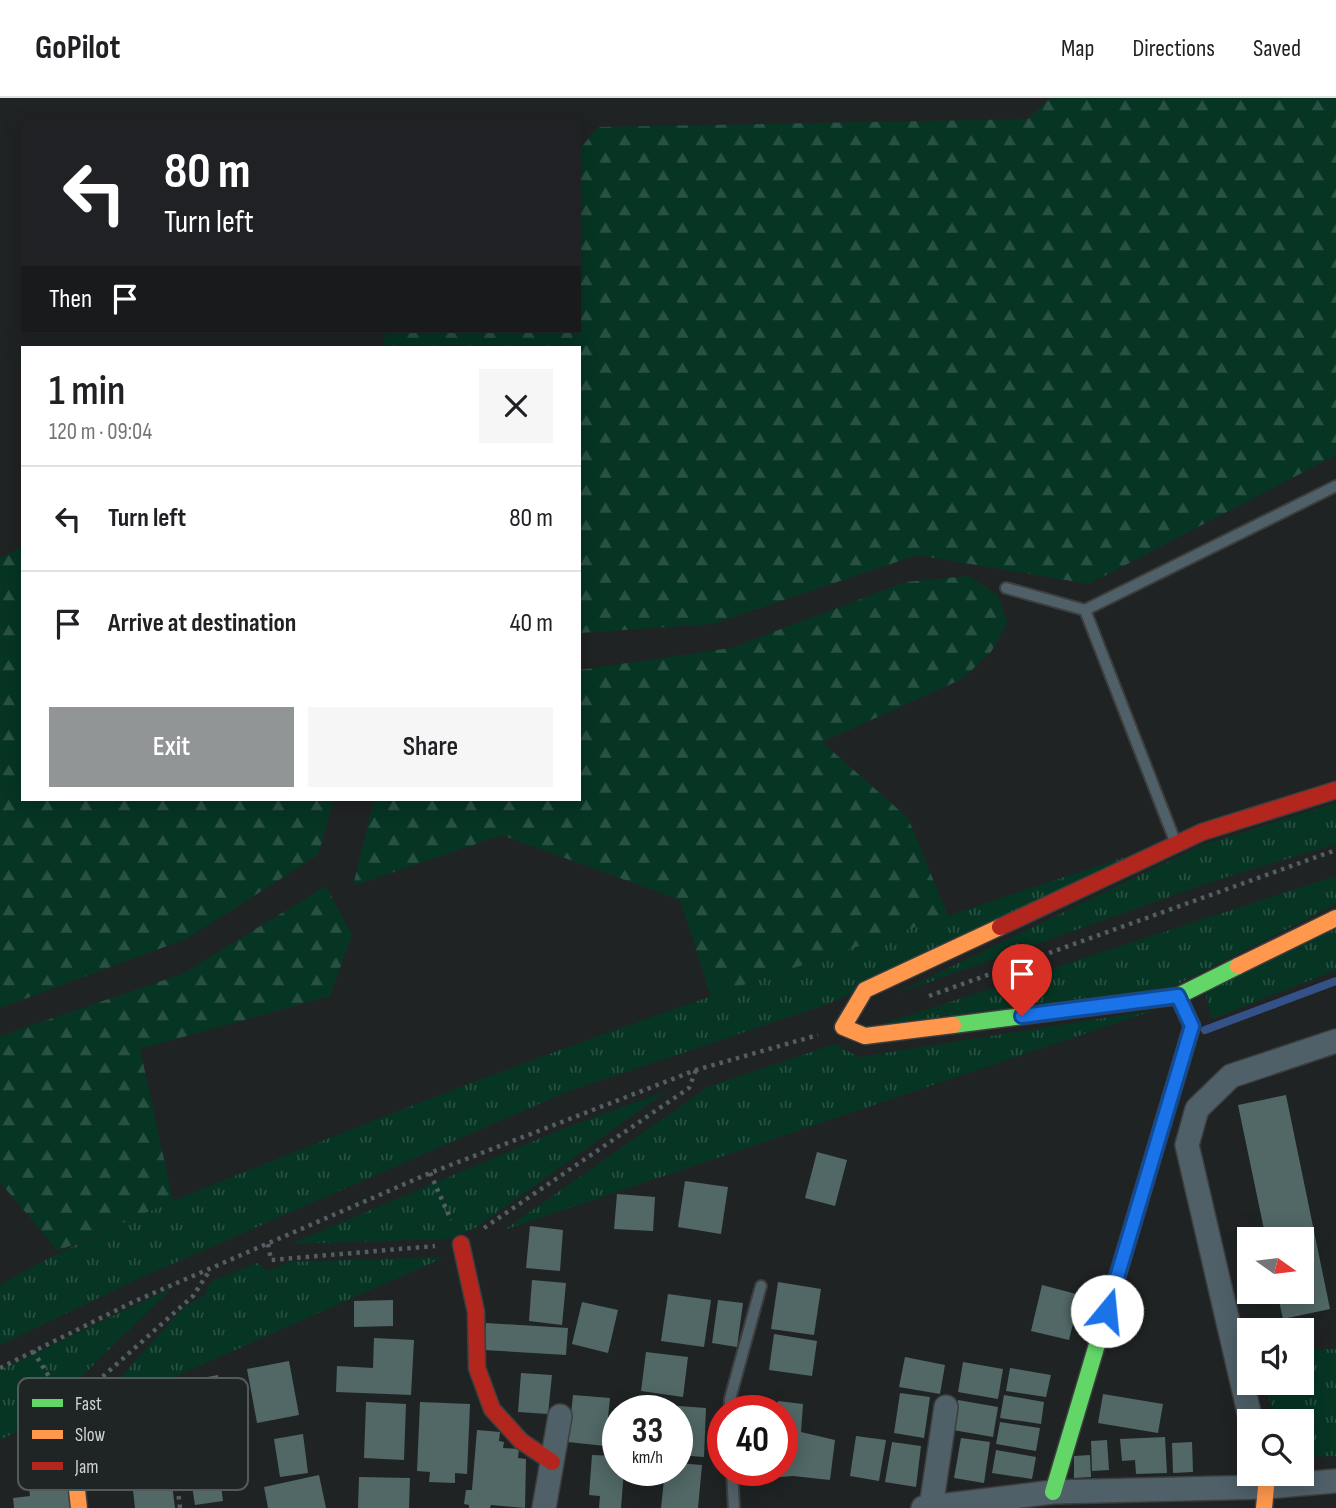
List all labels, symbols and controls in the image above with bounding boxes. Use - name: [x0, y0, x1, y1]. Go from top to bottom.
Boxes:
- text: GoPilot: [35, 28, 120, 68]
- text: Map: [1061, 34, 1094, 63]
- text: Directions: [1132, 34, 1215, 63]
- text: Saved: [1253, 34, 1301, 63]
- text: 80 m: [164, 143, 251, 202]
- icon: left: [49, 147, 140, 238]
- text: Turn left: [164, 203, 254, 242]
- icon: arrive: [106, 280, 144, 318]
- text: Then: [49, 284, 92, 315]
- text: 1 min: [49, 366, 125, 417]
- button: close: [479, 369, 553, 443]
- text: 120 m · 09:04: [49, 418, 152, 446]
- icon: left: [49, 500, 87, 538]
- text: Turn left: [108, 503, 186, 534]
- text: 80 m: [509, 503, 553, 534]
- icon: arrive: [49, 605, 87, 643]
- text: Arrive at destination: [108, 608, 296, 639]
- text: 40 m: [510, 608, 553, 639]
- button: Exit: [49, 707, 294, 787]
- button: Share: [308, 707, 553, 787]
- pin: [992, 944, 1052, 1016]
- icon: arrive: [1003, 955, 1041, 993]
- north arrow: [1237, 1227, 1314, 1304]
- map controls: [1237, 1227, 1314, 1486]
- position arrow: [1070, 1274, 1144, 1348]
- button: sound: [1237, 1318, 1314, 1395]
- legend: [18, 1378, 248, 1490]
- text: Fast: [75, 1393, 102, 1416]
- speed limit sign: 40: [707, 1395, 798, 1486]
- button: search: [1237, 1409, 1314, 1486]
- text: 33: [632, 1410, 663, 1453]
- text: Slow: [75, 1424, 105, 1447]
- text: km/h: [632, 1447, 663, 1468]
- text: Jam: [74, 1456, 98, 1479]

